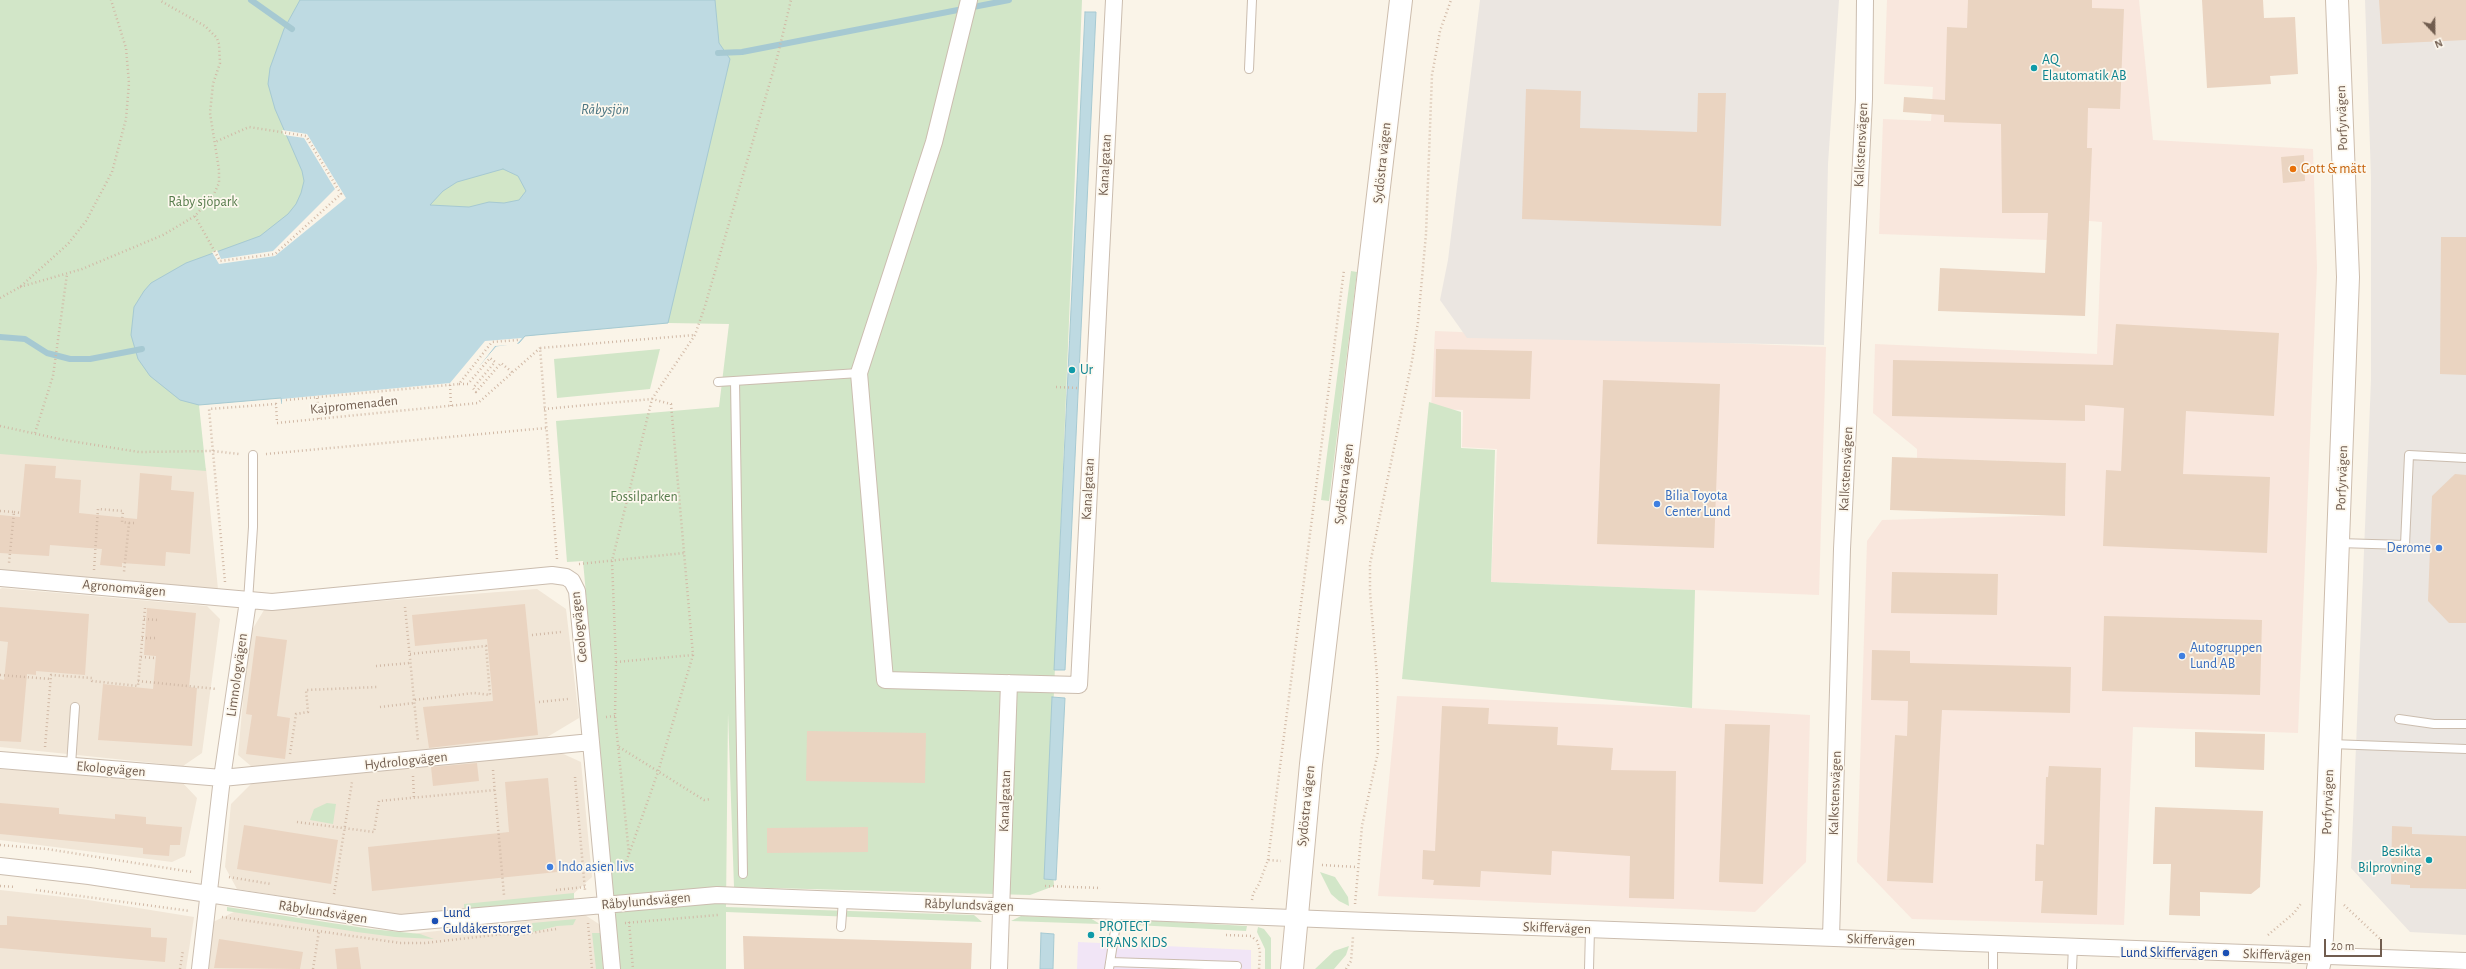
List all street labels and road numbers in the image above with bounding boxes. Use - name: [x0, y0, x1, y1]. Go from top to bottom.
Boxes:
- street label: Porfyrvägen: [2332, 85, 2352, 151]
- street label: Kalkstensvägen: [1850, 102, 1872, 188]
- street label: Sydöstra vägen: [1369, 121, 1395, 205]
- street label: Kanalgatan: [1095, 134, 1115, 196]
- street label: Kajpromenaden: [309, 392, 399, 418]
- street label: Kalkstensvägen: [1835, 426, 1857, 512]
- street label: Sydöstra vägen: [1331, 442, 1357, 526]
- street label: Porfyrvägen: [2332, 445, 2352, 511]
- street label: Kanalgatan: [1078, 458, 1098, 520]
- street label: Agronomvägen: [82, 576, 166, 600]
- street label: Geologvägen: [567, 591, 591, 663]
- street label: Limnologvägen: [223, 632, 251, 718]
- street label: Hydrologvägen: [364, 748, 448, 774]
- street label: Kalkstensvägen: [1825, 750, 1845, 836]
- street label: Ekologvägen: [76, 758, 146, 780]
- street label: Sydöstra vägen: [1293, 764, 1319, 848]
- street label: Porfyrvägen: [2318, 769, 2338, 835]
- street label: Kanalgatan: [996, 770, 1014, 832]
- street label: Råbylundsvägen: [601, 889, 691, 913]
- street label: Råbylundsvägen: [924, 895, 1014, 915]
- street label: Råbylundsvägen: [277, 897, 369, 927]
- street label: Skiffervägen: [1523, 918, 1591, 938]
- street label: Skiffervägen: [1847, 930, 1915, 950]
- street label: Skiffervägen: [2243, 945, 2311, 965]

